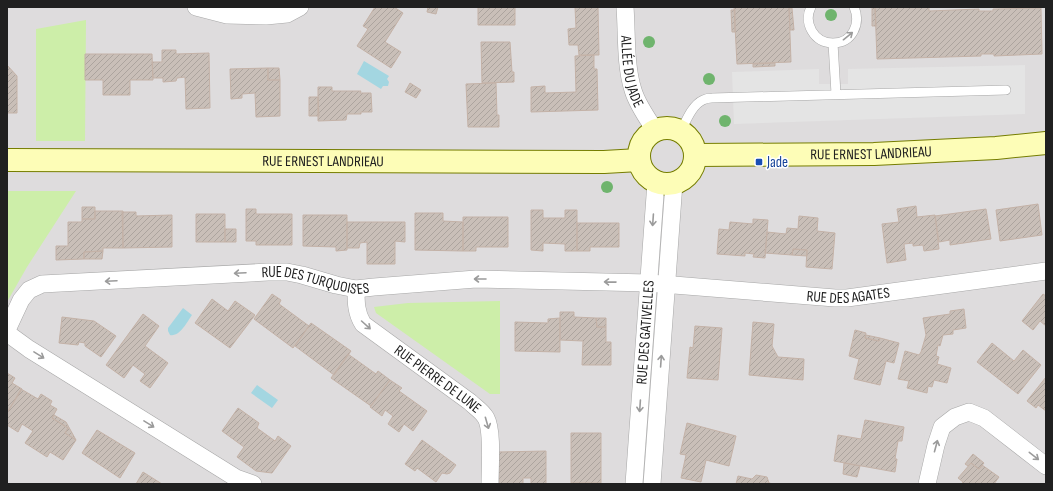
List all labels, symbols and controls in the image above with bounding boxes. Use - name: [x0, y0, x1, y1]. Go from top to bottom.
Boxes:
- one-way arrow: [842, 32, 853, 41]
- street label: ALLÉE DU JADE: [617, 34, 648, 111]
- street label: RUE ERNEST LANDRIEAU: [810, 142, 932, 164]
- street label: RUE ERNEST LANDRIEAU: [262, 151, 384, 171]
- place label: Jade: [766, 153, 788, 172]
- marker: Jade: [754, 157, 764, 167]
- one-way arrow: [649, 213, 656, 226]
- street label: RUE DES TURQUOISES: [261, 262, 370, 298]
- one-way arrow: [234, 270, 247, 277]
- one-way arrow: [474, 275, 487, 283]
- one-way arrow: [105, 277, 118, 284]
- one-way arrow: [604, 278, 617, 286]
- street label: RUE DES GATIVELLES: [632, 280, 658, 385]
- street label: RUE DES AGATES: [806, 283, 891, 308]
- one-way arrow: [361, 320, 371, 330]
- street label: RUE PIERRE DE LUNE: [391, 341, 485, 417]
- one-way arrow: [33, 351, 44, 359]
- one-way arrow: [658, 355, 665, 368]
- one-way arrow: [636, 399, 643, 412]
- one-way arrow: [484, 417, 491, 430]
- one-way arrow: [143, 420, 155, 428]
- one-way arrow: [933, 440, 940, 453]
- one-way arrow: [1028, 452, 1039, 461]

